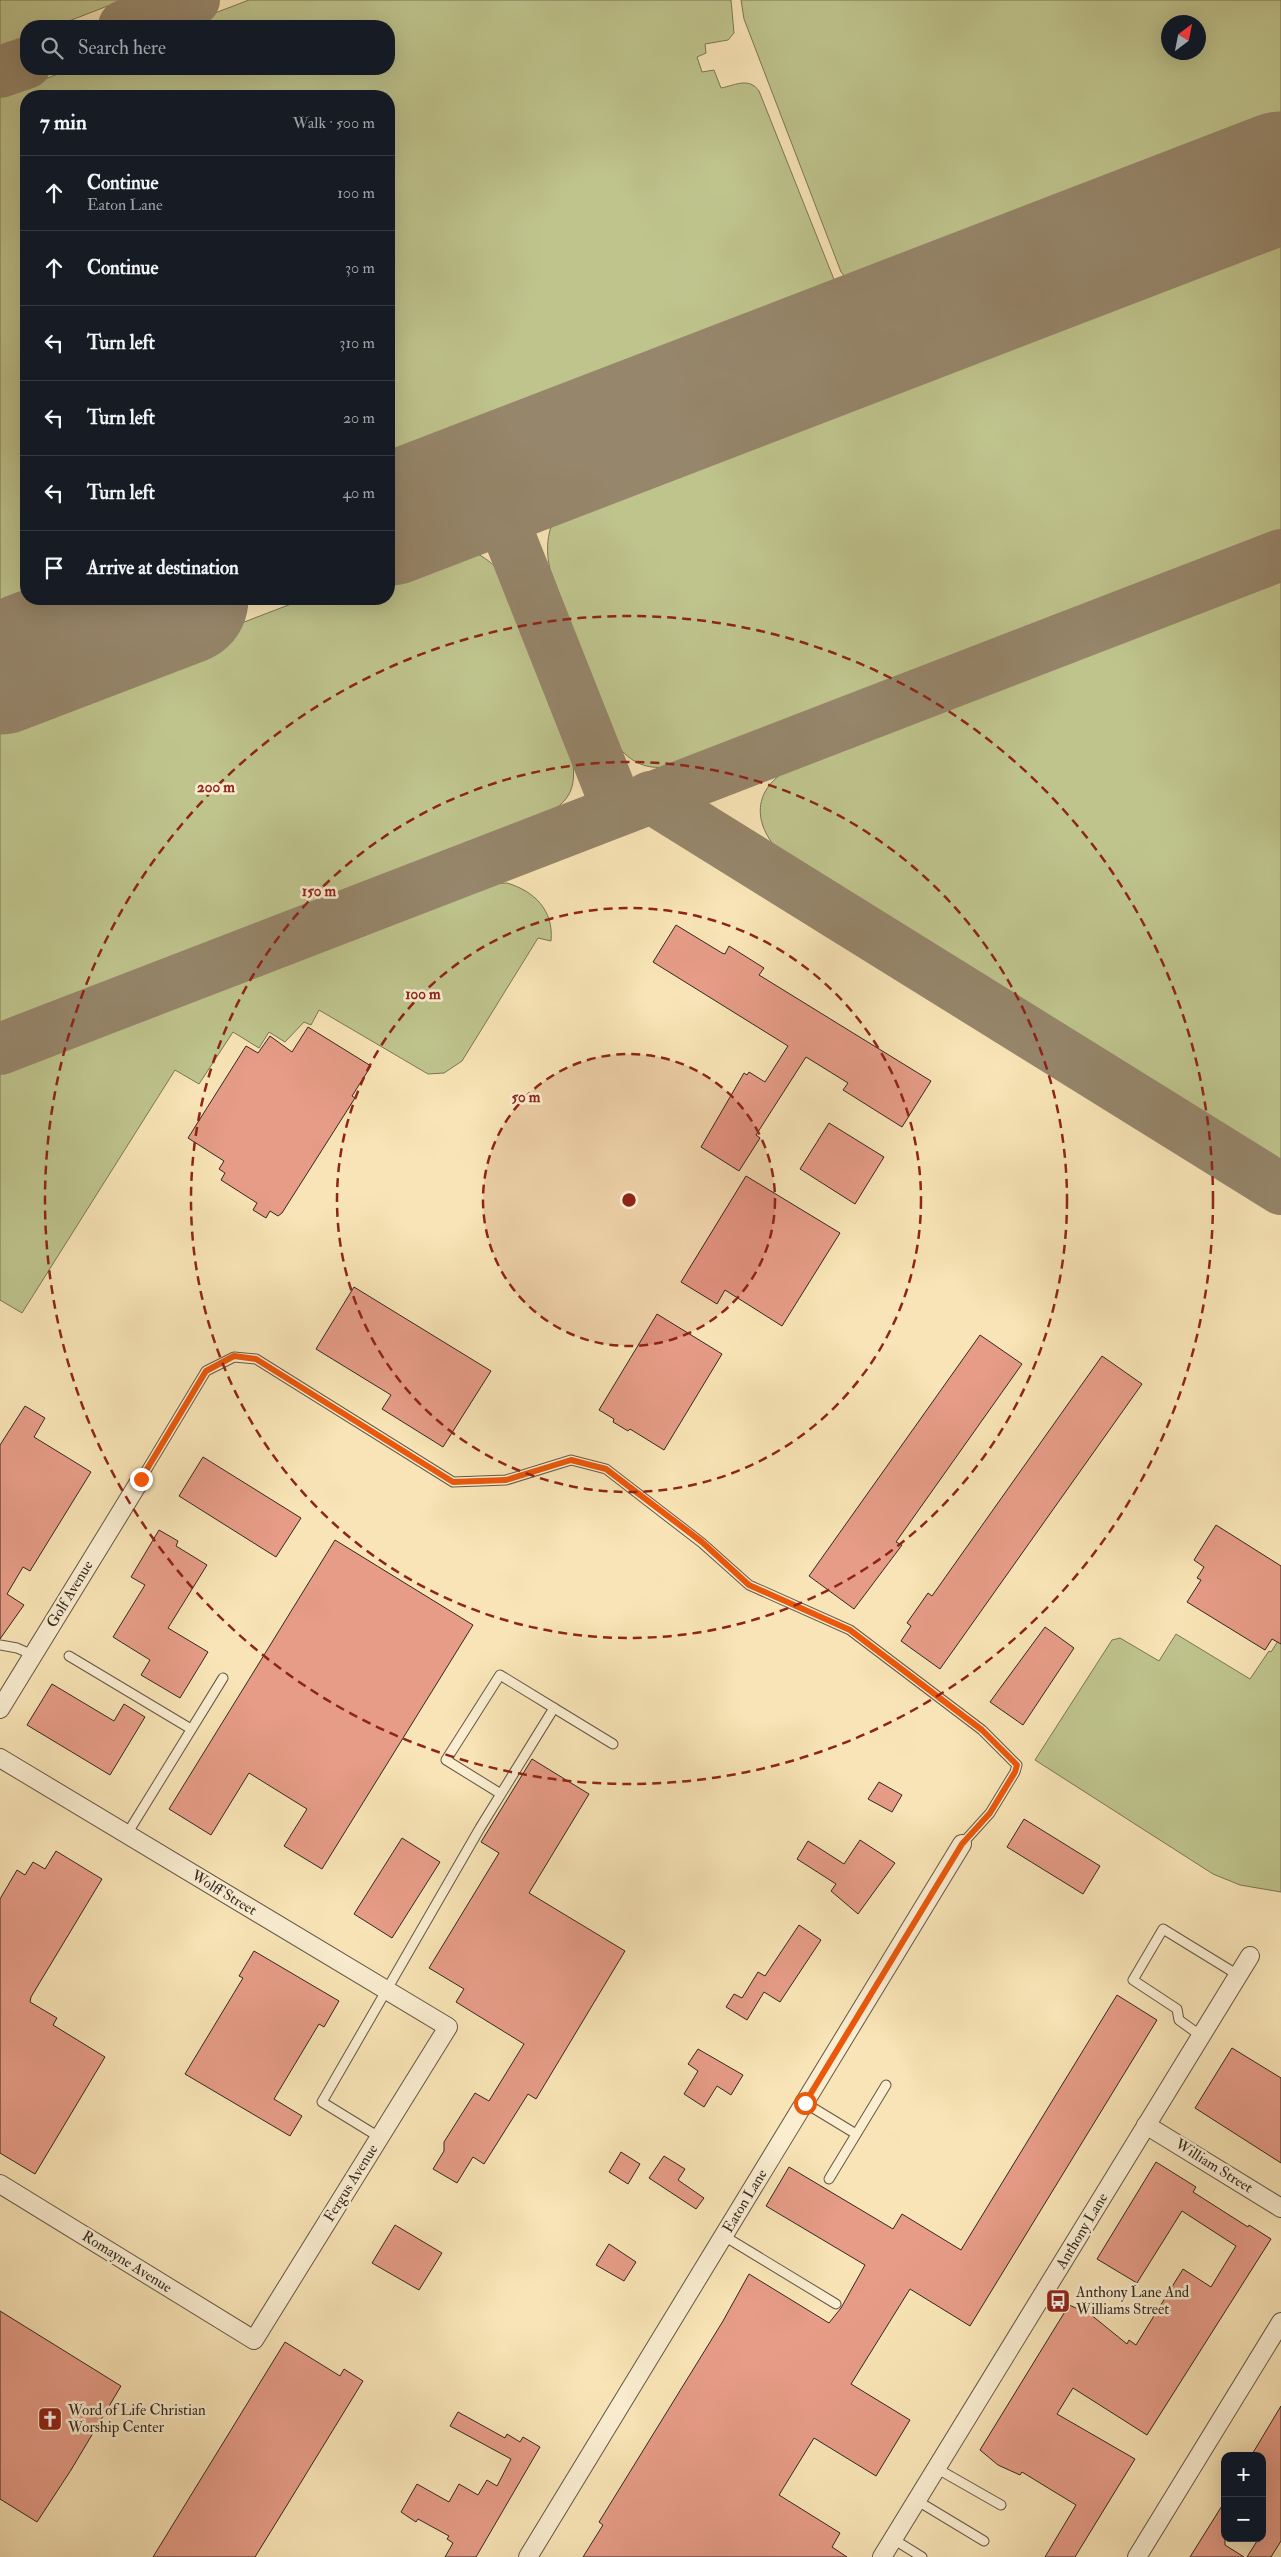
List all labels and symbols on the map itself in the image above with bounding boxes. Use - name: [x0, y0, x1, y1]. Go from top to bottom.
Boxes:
- north arrow: [1161, 15, 1206, 60]
- text: 200 m: [197, 778, 235, 797]
- text: 150 m: [302, 882, 336, 901]
- text: 100 m: [405, 985, 441, 1004]
- text: 50 m: [512, 1088, 541, 1107]
- centre of rings: [620, 1191, 638, 1209]
- route end: [130, 1468, 153, 1491]
- street label: Golf Avenue: [43, 1557, 97, 1631]
- street label: Wolff Street: [187, 1866, 260, 1920]
- route start: [794, 2092, 817, 2115]
- street label: William Street: [1171, 2134, 1256, 2197]
- street label: Fergus Avenue: [320, 2141, 382, 2225]
- street label: Eaton Lane: [719, 2166, 771, 2236]
- street label: Anthony Lane: [1051, 2189, 1112, 2273]
- street label: Romayne Avenue: [78, 2227, 176, 2297]
- place label: Anthony Lane And Williams Street: [1075, 2283, 1190, 2319]
- bus stop icon: Anthony Lane And Williams Street: [1045, 2288, 1071, 2314]
- place label: Word of Life Christian Worship Center: [67, 2401, 206, 2438]
- church icon: Word of Life Christian Worship Center: [37, 2406, 63, 2432]

